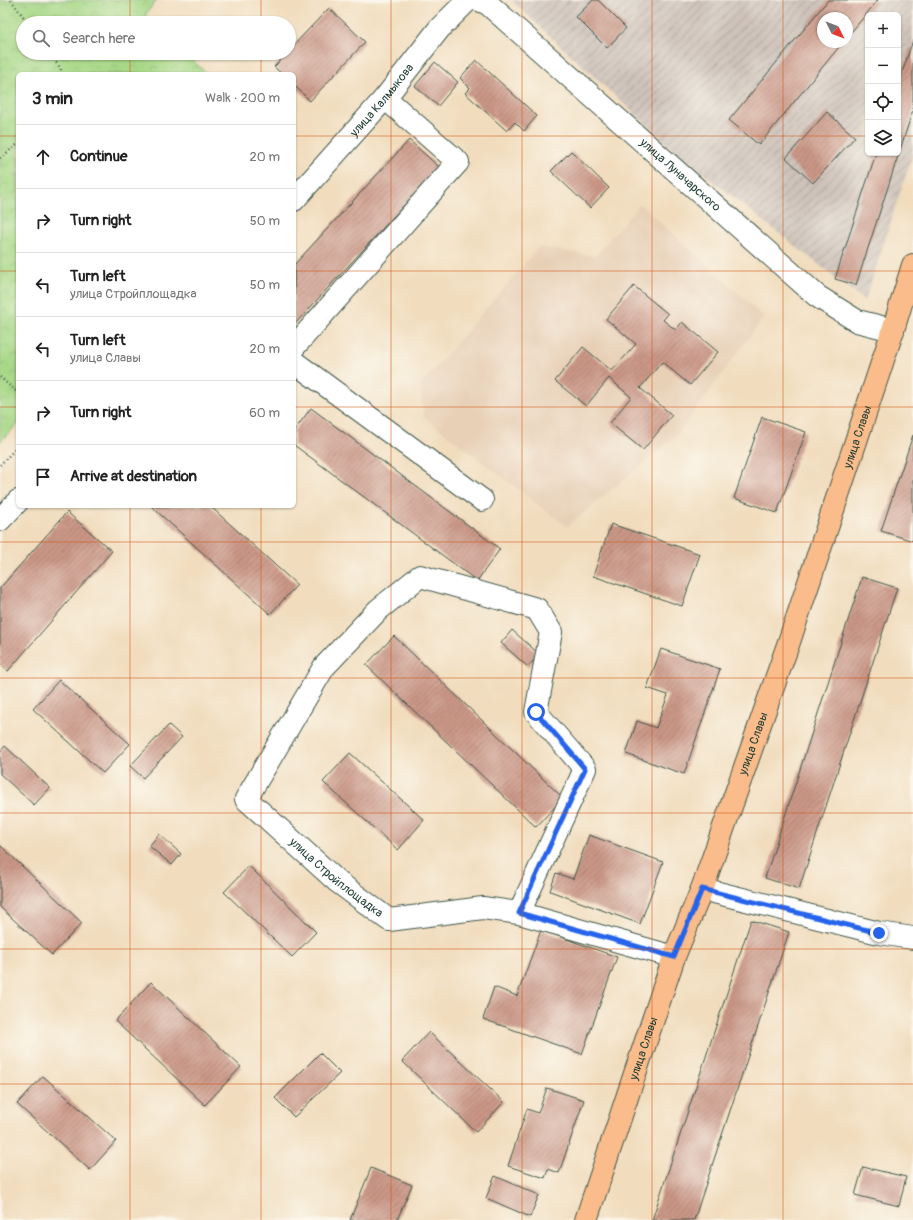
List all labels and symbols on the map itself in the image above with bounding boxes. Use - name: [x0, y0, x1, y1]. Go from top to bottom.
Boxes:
- north arrow: [817, 12, 853, 48]
- street label: улица Калмыкова: [346, 60, 417, 141]
- street label: улица Луначарского: [636, 135, 724, 215]
- street label: улица Славы: [840, 403, 875, 471]
- route start: [527, 703, 545, 721]
- street label: улица Славы: [735, 710, 772, 778]
- street label: улица Стройплощадка: [285, 834, 386, 921]
- route end: [870, 924, 888, 942]
- street label: улица Славы: [626, 1015, 661, 1083]

